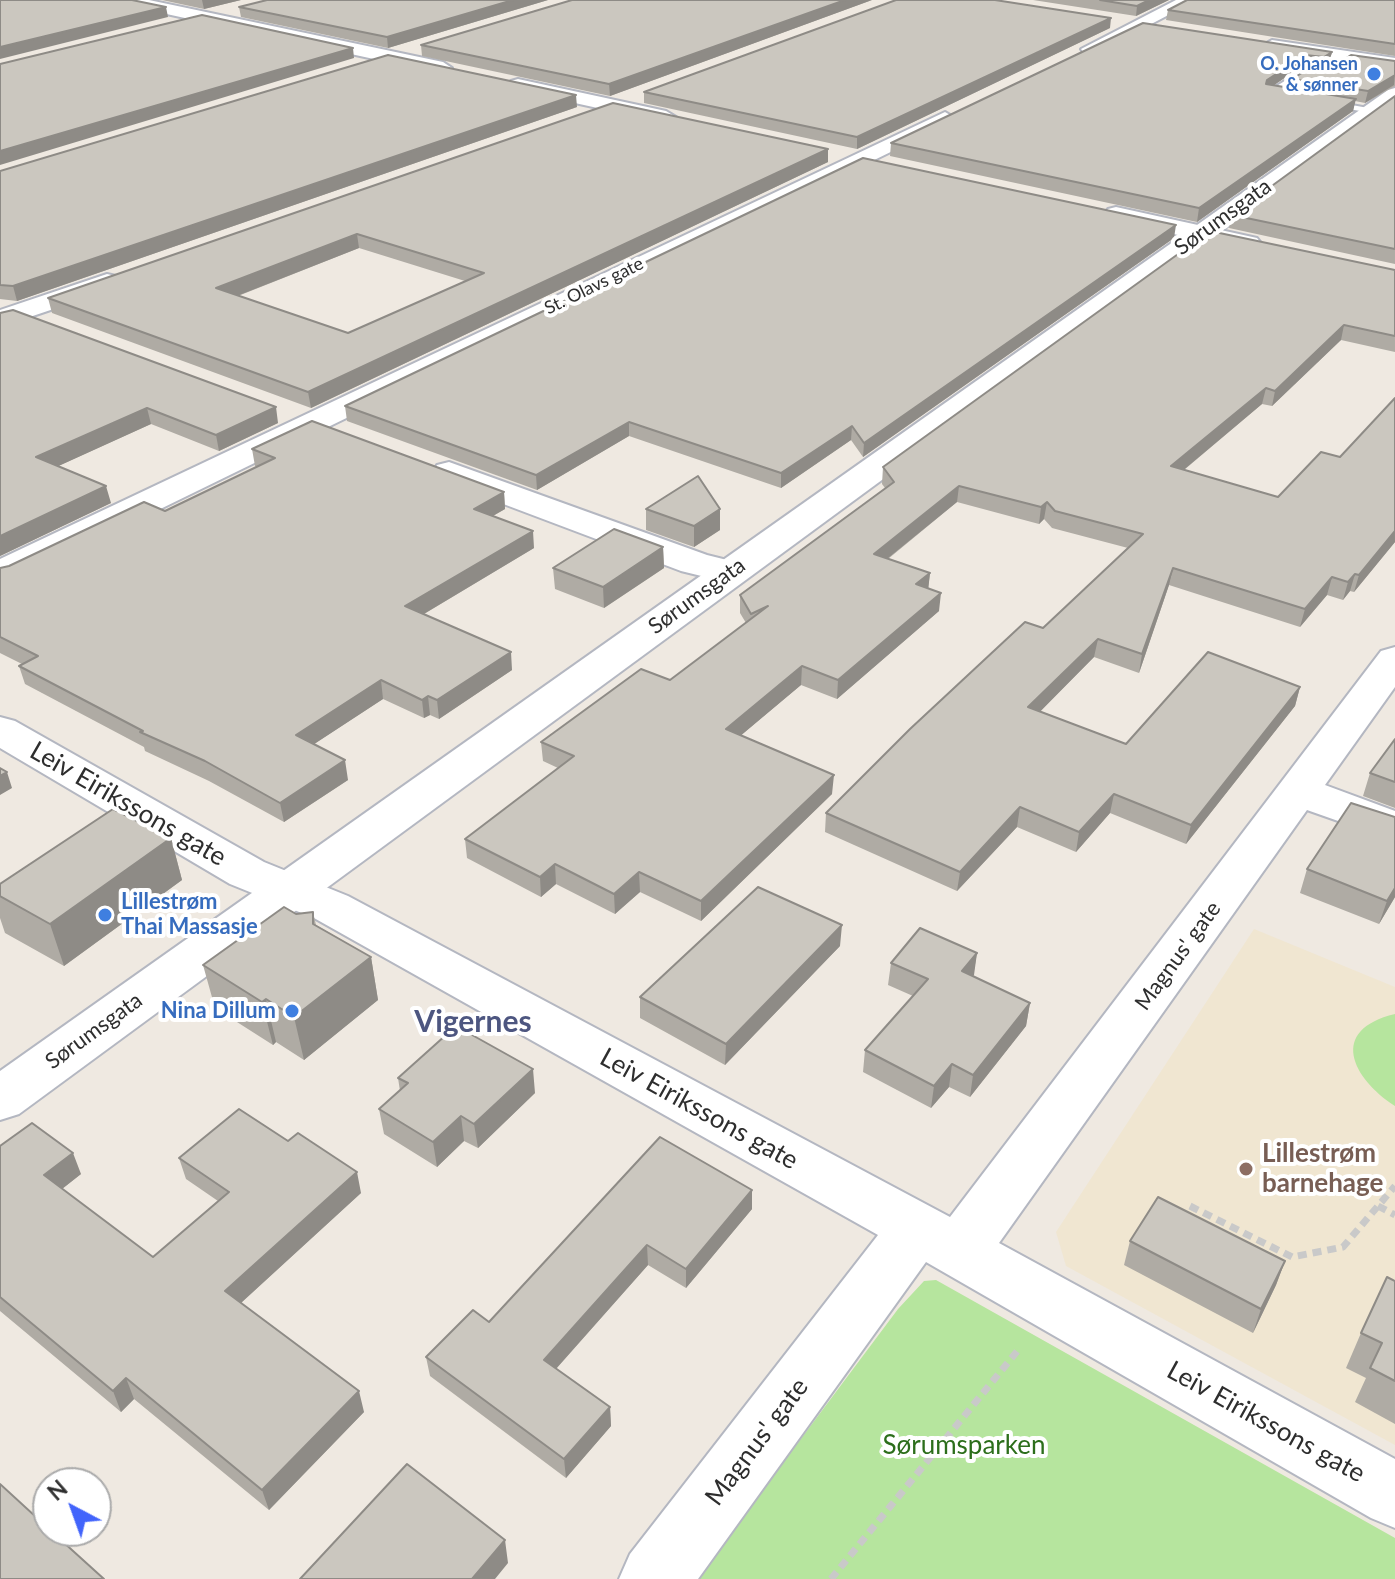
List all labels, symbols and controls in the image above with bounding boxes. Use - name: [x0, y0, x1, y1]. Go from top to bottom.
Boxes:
- place label: O. Johansen & sønner: [1260, 53, 1358, 96]
- marker: O. Johansen & sønner: [1365, 65, 1383, 83]
- street label: Sørumsgata: [1169, 173, 1277, 261]
- street label: St. Olavs gate: [541, 253, 647, 319]
- street label: Sørumsgata: [643, 552, 751, 640]
- street label: Leiv Eirikssons gate: [24, 735, 232, 873]
- place label: Lillestrøm Thai Massasje: [121, 889, 258, 940]
- street label: Magnus' gate: [1130, 896, 1226, 1016]
- marker: Lillestrøm Thai Massasje: [96, 906, 114, 924]
- street label: Sørumsgata: [40, 987, 148, 1075]
- place label: Nina Dillum: [161, 998, 276, 1024]
- marker: Nina Dillum: [283, 1002, 301, 1020]
- district label: Vigernes: [414, 1004, 532, 1040]
- street label: Leiv Eirikssons gate: [595, 1042, 803, 1176]
- place label: Lillestrøm barnehage: [1262, 1138, 1383, 1200]
- marker: Lillestrøm barnehage: [1237, 1160, 1255, 1178]
- street label: Leiv Eirikssons gate: [1162, 1355, 1370, 1489]
- street label: Magnus' gate: [699, 1372, 815, 1512]
- park label: Sørumsparken: [882, 1430, 1046, 1462]
- north arrow: [32, 1467, 112, 1547]
- text: N: [42, 1474, 72, 1506]

